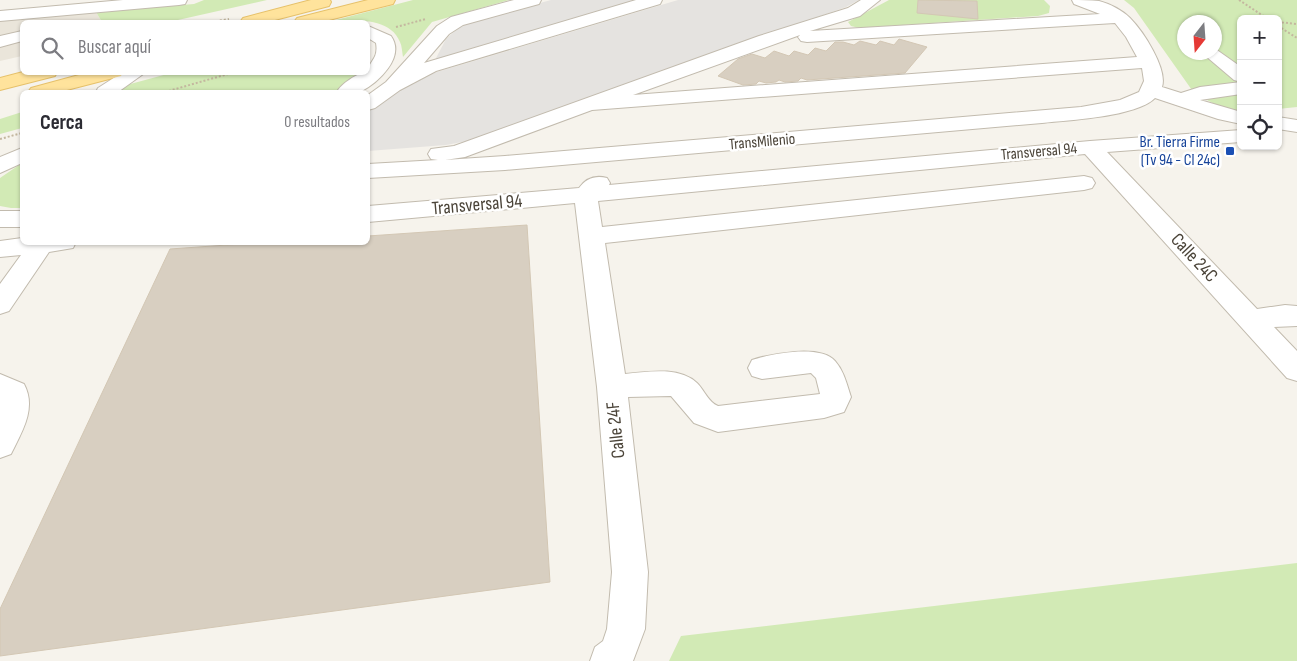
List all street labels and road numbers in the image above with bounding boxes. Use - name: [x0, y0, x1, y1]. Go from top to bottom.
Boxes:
- street label: TransMilenio: [728, 130, 796, 154]
- street label: Transversal 94: [1000, 139, 1078, 165]
- street label: Transversal 94: [431, 190, 523, 220]
- street label: Calle 24C: [1166, 229, 1222, 287]
- street label: Calle 24F: [602, 400, 630, 460]

